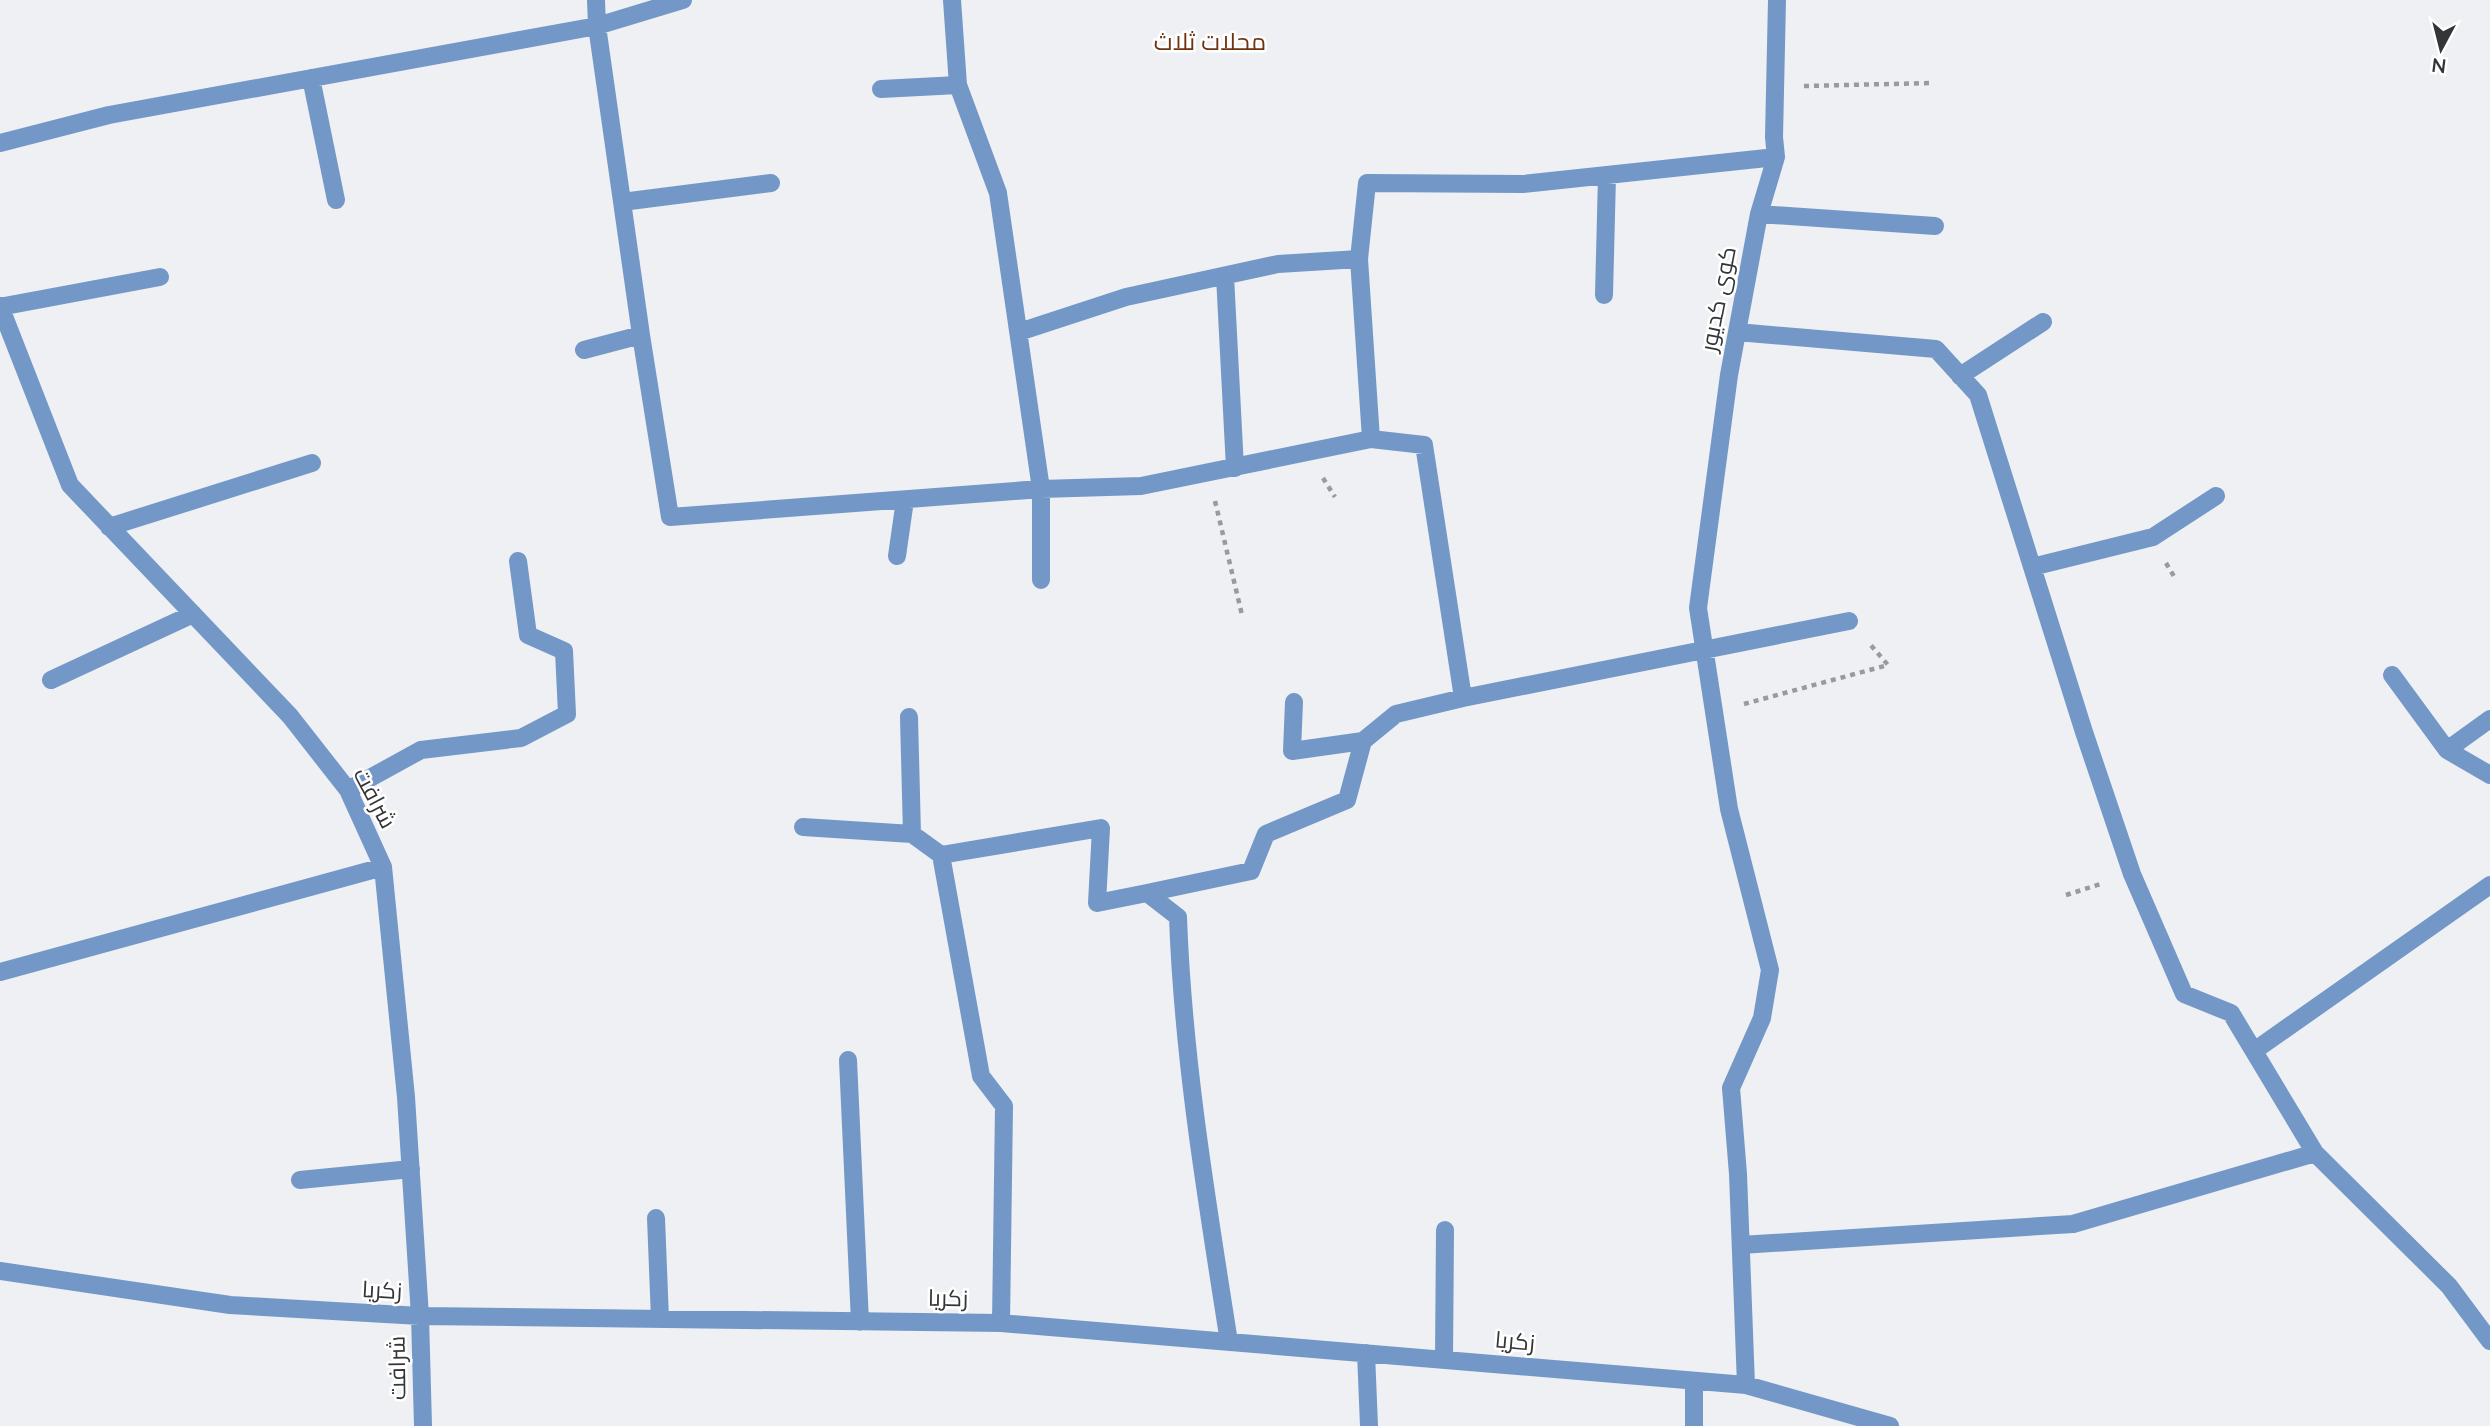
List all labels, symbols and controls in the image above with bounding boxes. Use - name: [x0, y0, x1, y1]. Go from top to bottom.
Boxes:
- north arrow: [2406, 14, 2476, 84]
- district label: محلات ثلاث: [1154, 26, 1266, 55]
- text: N: [2430, 54, 2448, 79]
- street label: کوی کدیور: [1693, 244, 1742, 356]
- street label: شرافت: [348, 762, 403, 833]
- street label: زکریا: [361, 1274, 403, 1304]
- street label: زکریا: [928, 1283, 968, 1311]
- street label: زکریا: [1494, 1324, 1536, 1356]
- street label: شرافت: [381, 1336, 411, 1400]

